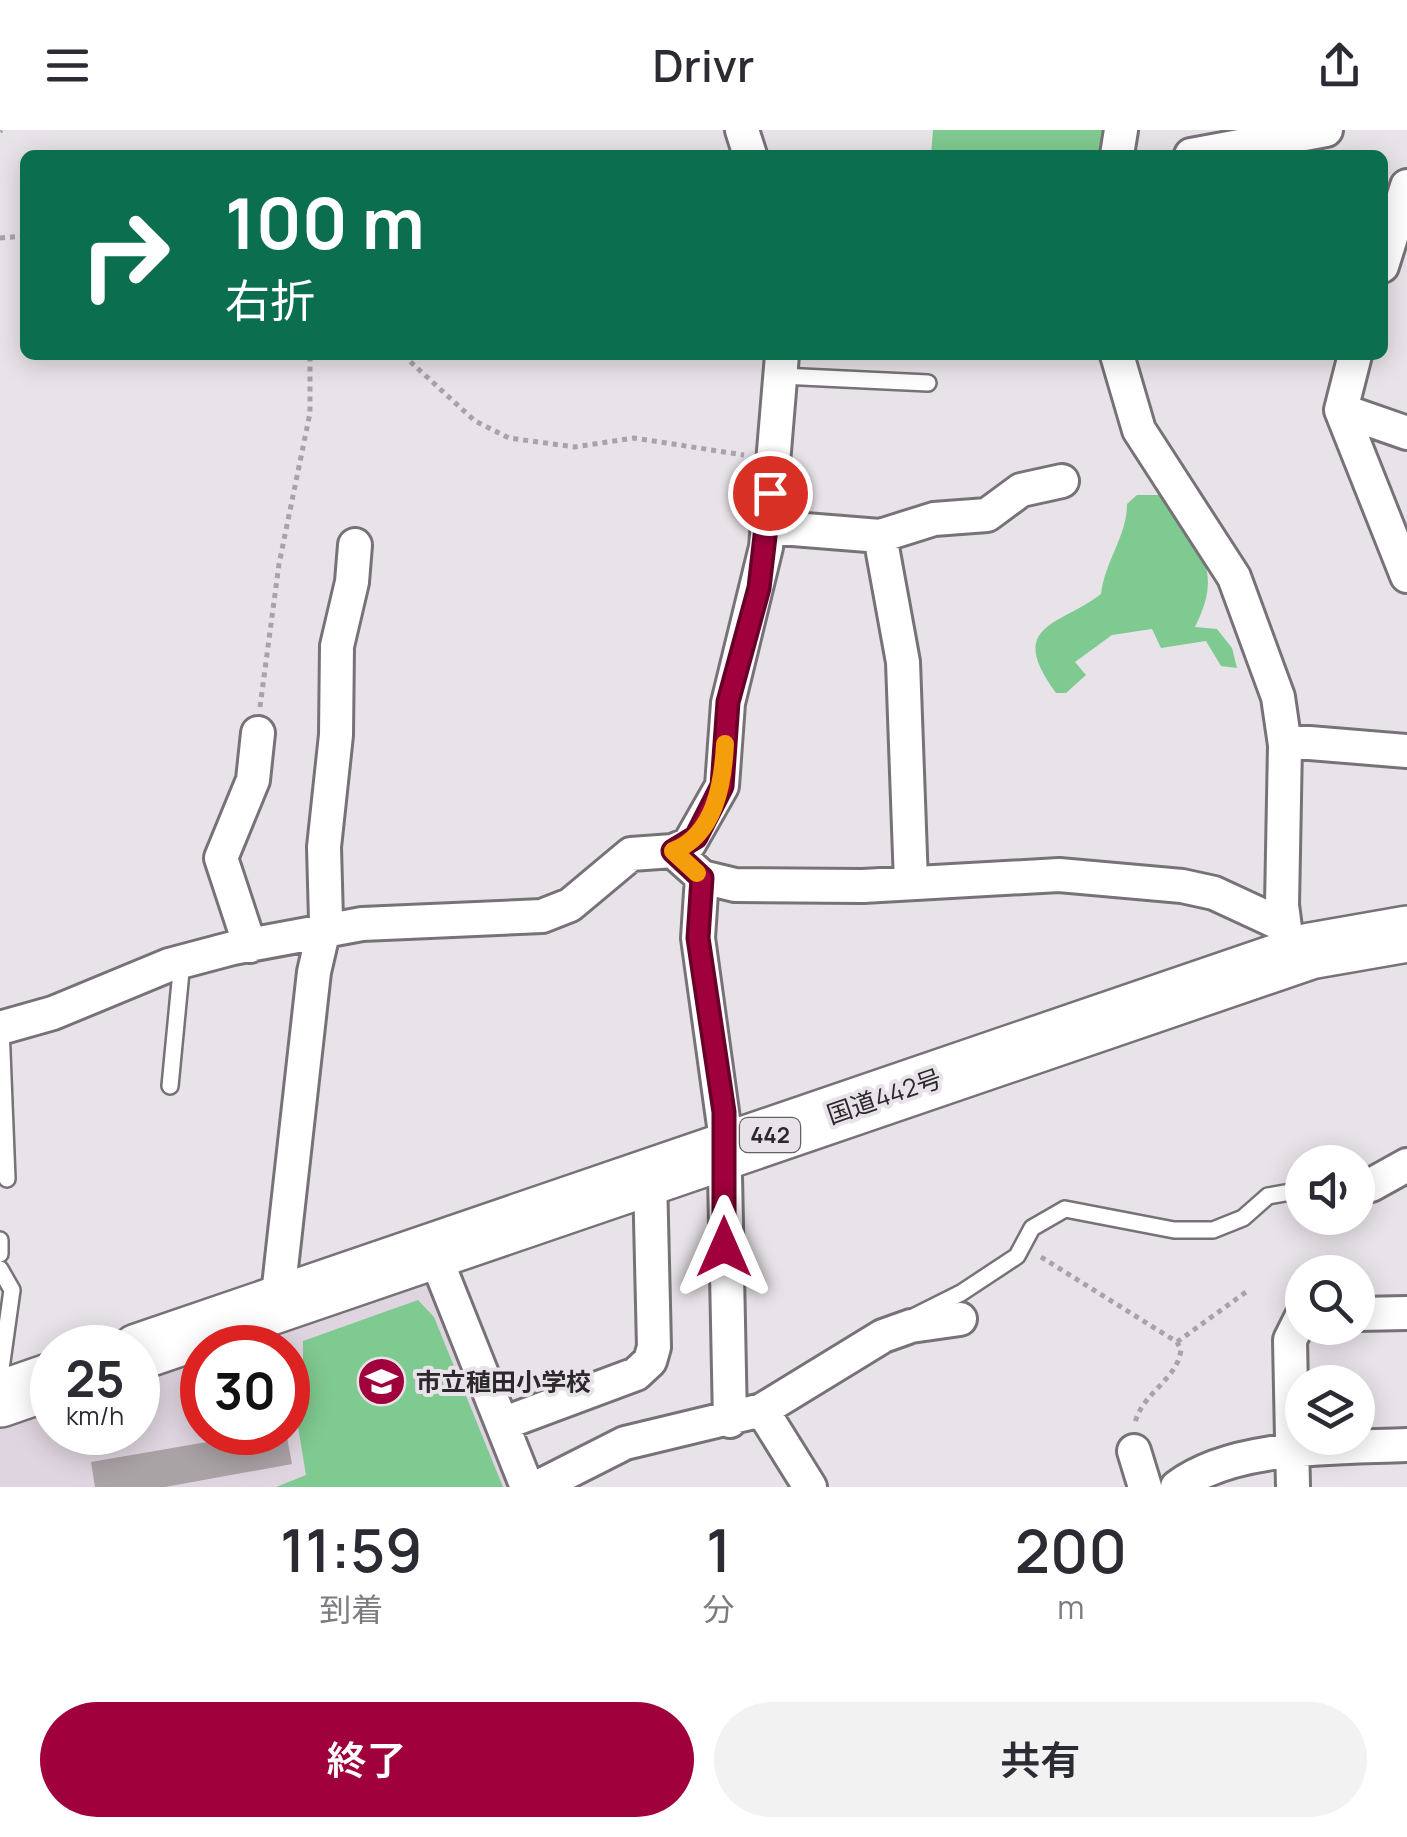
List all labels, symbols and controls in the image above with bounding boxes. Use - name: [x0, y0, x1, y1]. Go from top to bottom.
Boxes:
- text: Drivr: [653, 34, 754, 96]
- icon: menu: [40, 38, 95, 93]
- icon: share: [1312, 38, 1367, 93]
- text: 100 m: [225, 174, 425, 270]
- icon: right: [60, 190, 190, 320]
- text: 右折: [225, 269, 315, 331]
- pin: [728, 451, 813, 536]
- icon: arrive: [743, 466, 798, 521]
- street label: 国道442号: [822, 1060, 946, 1132]
- road number: 442: [740, 1118, 800, 1152]
- map controls: [1285, 1145, 1375, 1455]
- button: sound: [1285, 1145, 1375, 1235]
- position arrow: [672, 1195, 776, 1299]
- button: search: [1285, 1255, 1375, 1345]
- speed limit sign: 30: [180, 1325, 310, 1455]
- text: 25: [65, 1344, 125, 1412]
- school or university icon: 市立稙田小学校: [355, 1355, 407, 1407]
- place label: 市立稙田小学校: [416, 1364, 591, 1399]
- button: layers: [1285, 1365, 1375, 1455]
- text: km/h: [66, 1398, 124, 1433]
- text: 11:59: [280, 1508, 423, 1590]
- text: 1: [706, 1508, 731, 1590]
- text: 200: [1015, 1509, 1127, 1591]
- text: m: [1057, 1585, 1084, 1629]
- text: 到着: [319, 1587, 383, 1631]
- text: 分: [703, 1587, 735, 1631]
- button: 終了: [40, 1702, 694, 1817]
- button: 共有: [714, 1702, 1367, 1817]

